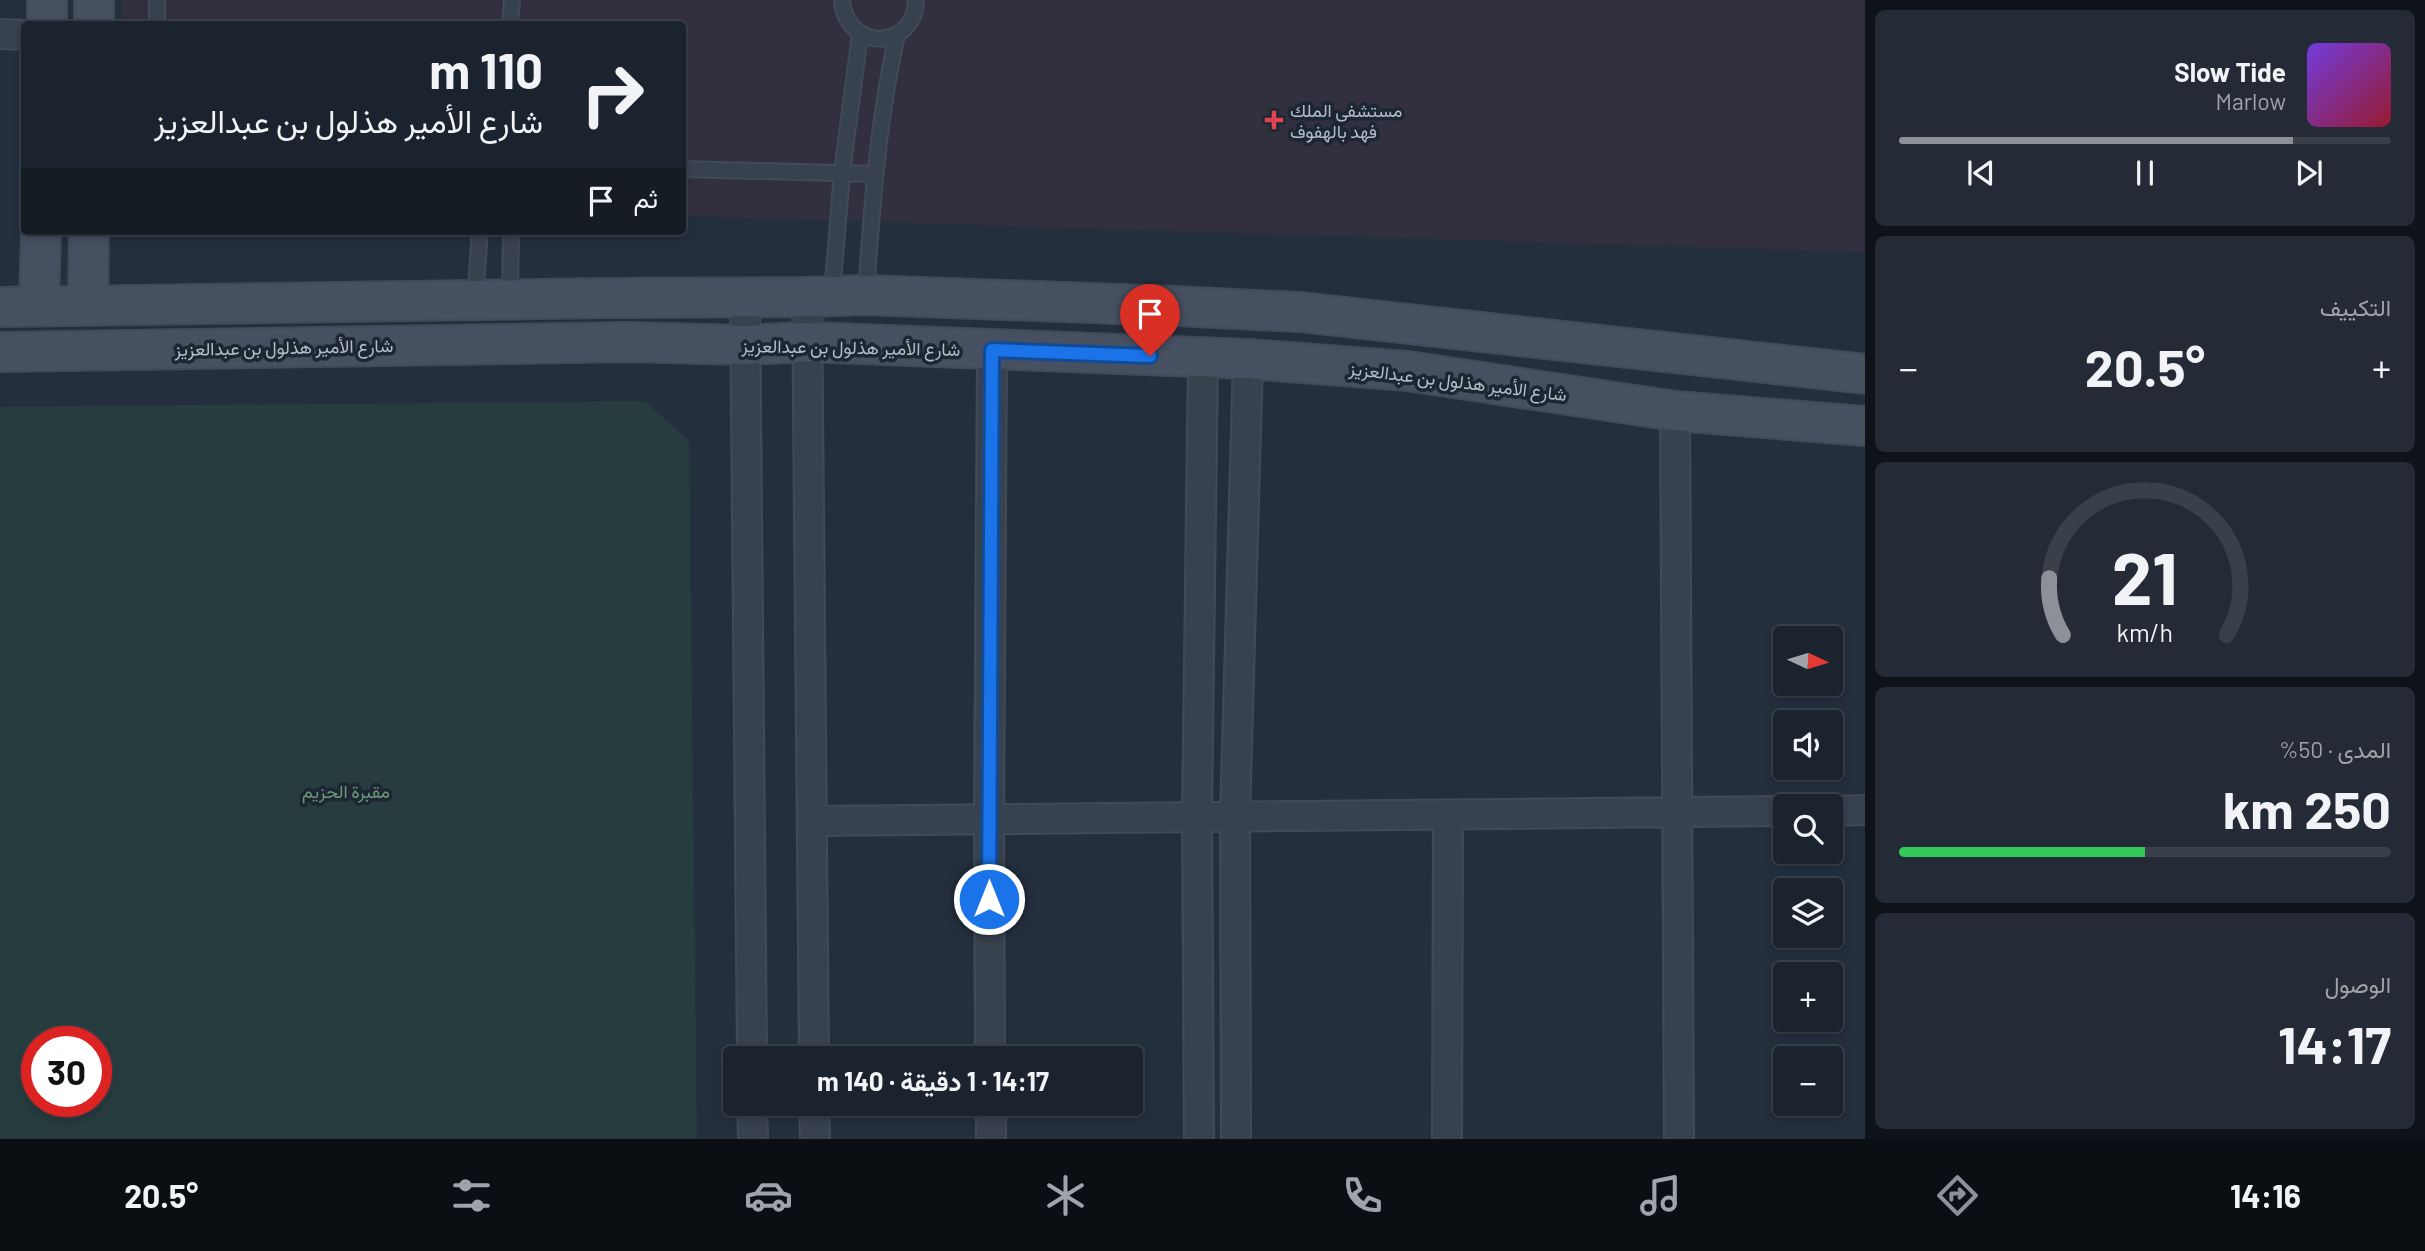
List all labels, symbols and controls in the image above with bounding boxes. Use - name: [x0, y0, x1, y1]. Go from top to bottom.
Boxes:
- text: 110 m: [429, 40, 543, 99]
- icon: right: [567, 49, 658, 140]
- text: Slow Tide: [2174, 56, 2286, 87]
- text: Marlow: [2215, 87, 2286, 115]
- place label: مستشفى الملك فهد بالهفوف: [1290, 99, 1402, 143]
- text: شارع الأمير هذلول بن عبدالعزيز: [154, 101, 543, 139]
- marker: مستشفى الملك فهد بالهفوف: [1264, 110, 1284, 130]
- icon: previous: [1962, 154, 2000, 192]
- icon: pause: [2126, 154, 2164, 192]
- icon: next: [2290, 154, 2328, 192]
- icon: arrive: [582, 182, 620, 220]
- text: ثم: [634, 182, 658, 213]
- pin: [1120, 284, 1180, 356]
- text: التكييف: [2320, 293, 2391, 321]
- icon: arrive: [1131, 295, 1169, 333]
- street label: شارع الأمير هذلول بن عبدالعزيز: [173, 334, 394, 362]
- street label: شارع الأمير هذلول بن عبدالعزيز: [740, 334, 961, 362]
- text: 20.5°: [2085, 335, 2205, 397]
- text: −: [1899, 344, 1918, 390]
- text: +: [2372, 344, 2391, 390]
- street label: شارع الأمير هذلول بن عبدالعزيز: [1347, 357, 1568, 407]
- text: 21: [2112, 533, 2178, 621]
- text: km/h: [2117, 617, 2173, 647]
- north arrow: [1773, 626, 1843, 696]
- map controls: [1773, 626, 1843, 1116]
- button: sound: [1773, 710, 1843, 780]
- text: المدى · 50%: [2279, 735, 2391, 763]
- text: 250 km: [2223, 777, 2391, 839]
- park label: مقبرة الحزيم: [302, 780, 390, 804]
- button: search: [1773, 794, 1843, 864]
- position arrow: [952, 862, 1026, 936]
- button: layers: [1773, 878, 1843, 948]
- button: +: [1773, 962, 1843, 1032]
- text: الوصول: [2325, 970, 2391, 998]
- text: 14:17: [2278, 1012, 2391, 1074]
- speed limit sign: 30: [21, 1026, 112, 1117]
- button: −: [1773, 1046, 1843, 1116]
- text: 14:17 · 1 دقيقة · 140 m: [817, 1065, 1049, 1096]
- icon: filters: [447, 1171, 496, 1220]
- icon: car: [744, 1171, 793, 1220]
- icon: climate: [1041, 1171, 1090, 1220]
- icon: phone: [1338, 1171, 1387, 1220]
- icon: music: [1636, 1171, 1685, 1220]
- icon: directions: [1933, 1171, 1982, 1220]
- text: 20.5°: [124, 1176, 198, 1214]
- text: 14:16: [2230, 1176, 2301, 1214]

